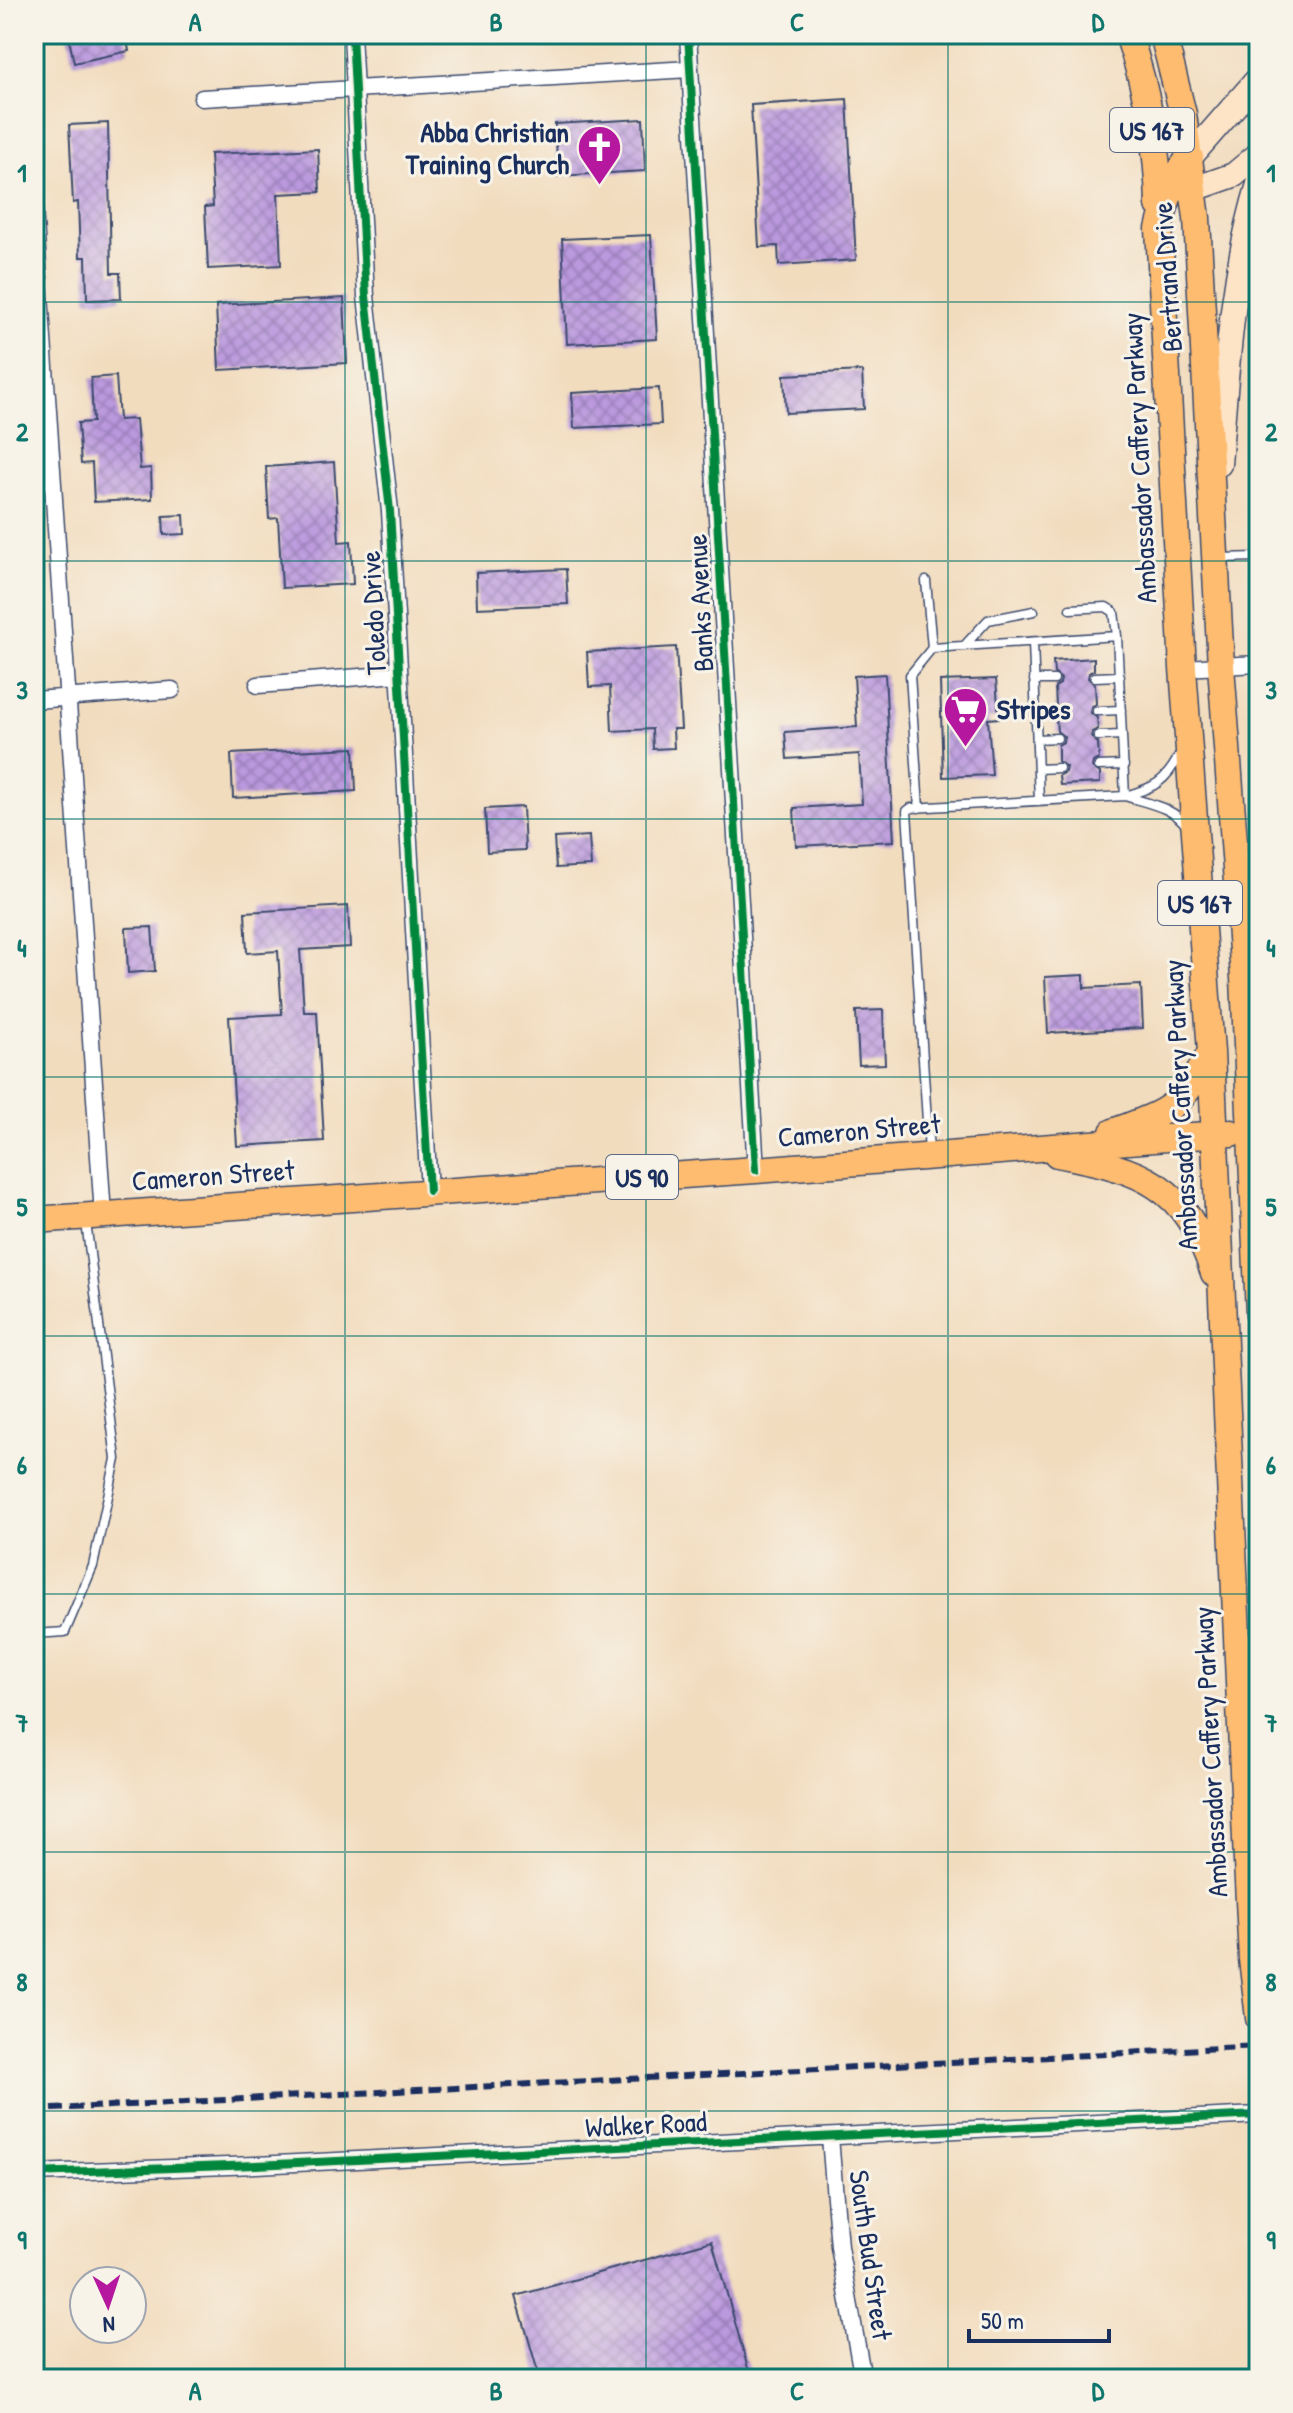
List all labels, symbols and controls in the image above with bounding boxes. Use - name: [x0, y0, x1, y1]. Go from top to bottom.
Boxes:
- text: A: [189, 4, 202, 39]
- text: B: [489, 4, 503, 39]
- text: C: [790, 4, 804, 39]
- text: D: [1092, 4, 1105, 39]
- road number: US 167: [1110, 108, 1194, 152]
- place label: Abba Christian Training Church: [405, 113, 569, 184]
- church icon: Abba Christian Training Church: [576, 124, 624, 187]
- text: 1: [17, 155, 27, 190]
- text: 1: [1266, 155, 1276, 190]
- street label: Bertrand Drive: [1143, 201, 1191, 353]
- street label: Ambassador Caffery Parkway: [1112, 312, 1166, 604]
- text: 2: [16, 414, 29, 449]
- text: 2: [1265, 414, 1278, 449]
- street label: Banks Avenue: [677, 533, 723, 673]
- street label: Toledo Drive: [351, 550, 395, 676]
- text: 3: [16, 672, 28, 707]
- text: 3: [1265, 672, 1277, 707]
- supermarket icon: Stripes: [942, 685, 990, 748]
- place label: Stripes: [997, 690, 1071, 729]
- road number: US 167: [1158, 881, 1242, 925]
- text: 4: [17, 930, 27, 965]
- text: 4: [1266, 930, 1276, 965]
- street label: Ambassador Caffery Parkway: [1153, 959, 1207, 1251]
- street label: Cameron Street: [776, 1104, 942, 1156]
- street label: Cameron Street: [130, 1150, 296, 1200]
- road number: US 90: [606, 1155, 678, 1199]
- text: 5: [17, 1189, 28, 1224]
- text: 5: [1266, 1189, 1277, 1224]
- text: 6: [17, 1447, 28, 1482]
- text: 6: [1266, 1447, 1277, 1482]
- street label: Ambassador Caffery Parkway: [1183, 1606, 1237, 1898]
- text: 7: [15, 1705, 29, 1740]
- text: 7: [1264, 1705, 1278, 1740]
- text: 8: [16, 1964, 28, 1999]
- text: 8: [1265, 1964, 1277, 1999]
- street label: Walker Road: [584, 2102, 708, 2146]
- street label: South Bud Street: [840, 2168, 902, 2343]
- text: 9: [17, 2222, 27, 2257]
- text: 9: [1266, 2222, 1276, 2257]
- north arrow: [68, 2265, 148, 2345]
- scale bar: [969, 2293, 1109, 2343]
- text: 50 m: [981, 2304, 1024, 2336]
- text: N: [102, 2310, 116, 2340]
- text: A: [189, 2373, 202, 2408]
- text: B: [489, 2373, 503, 2408]
- text: C: [790, 2373, 804, 2408]
- text: D: [1092, 2373, 1105, 2408]

